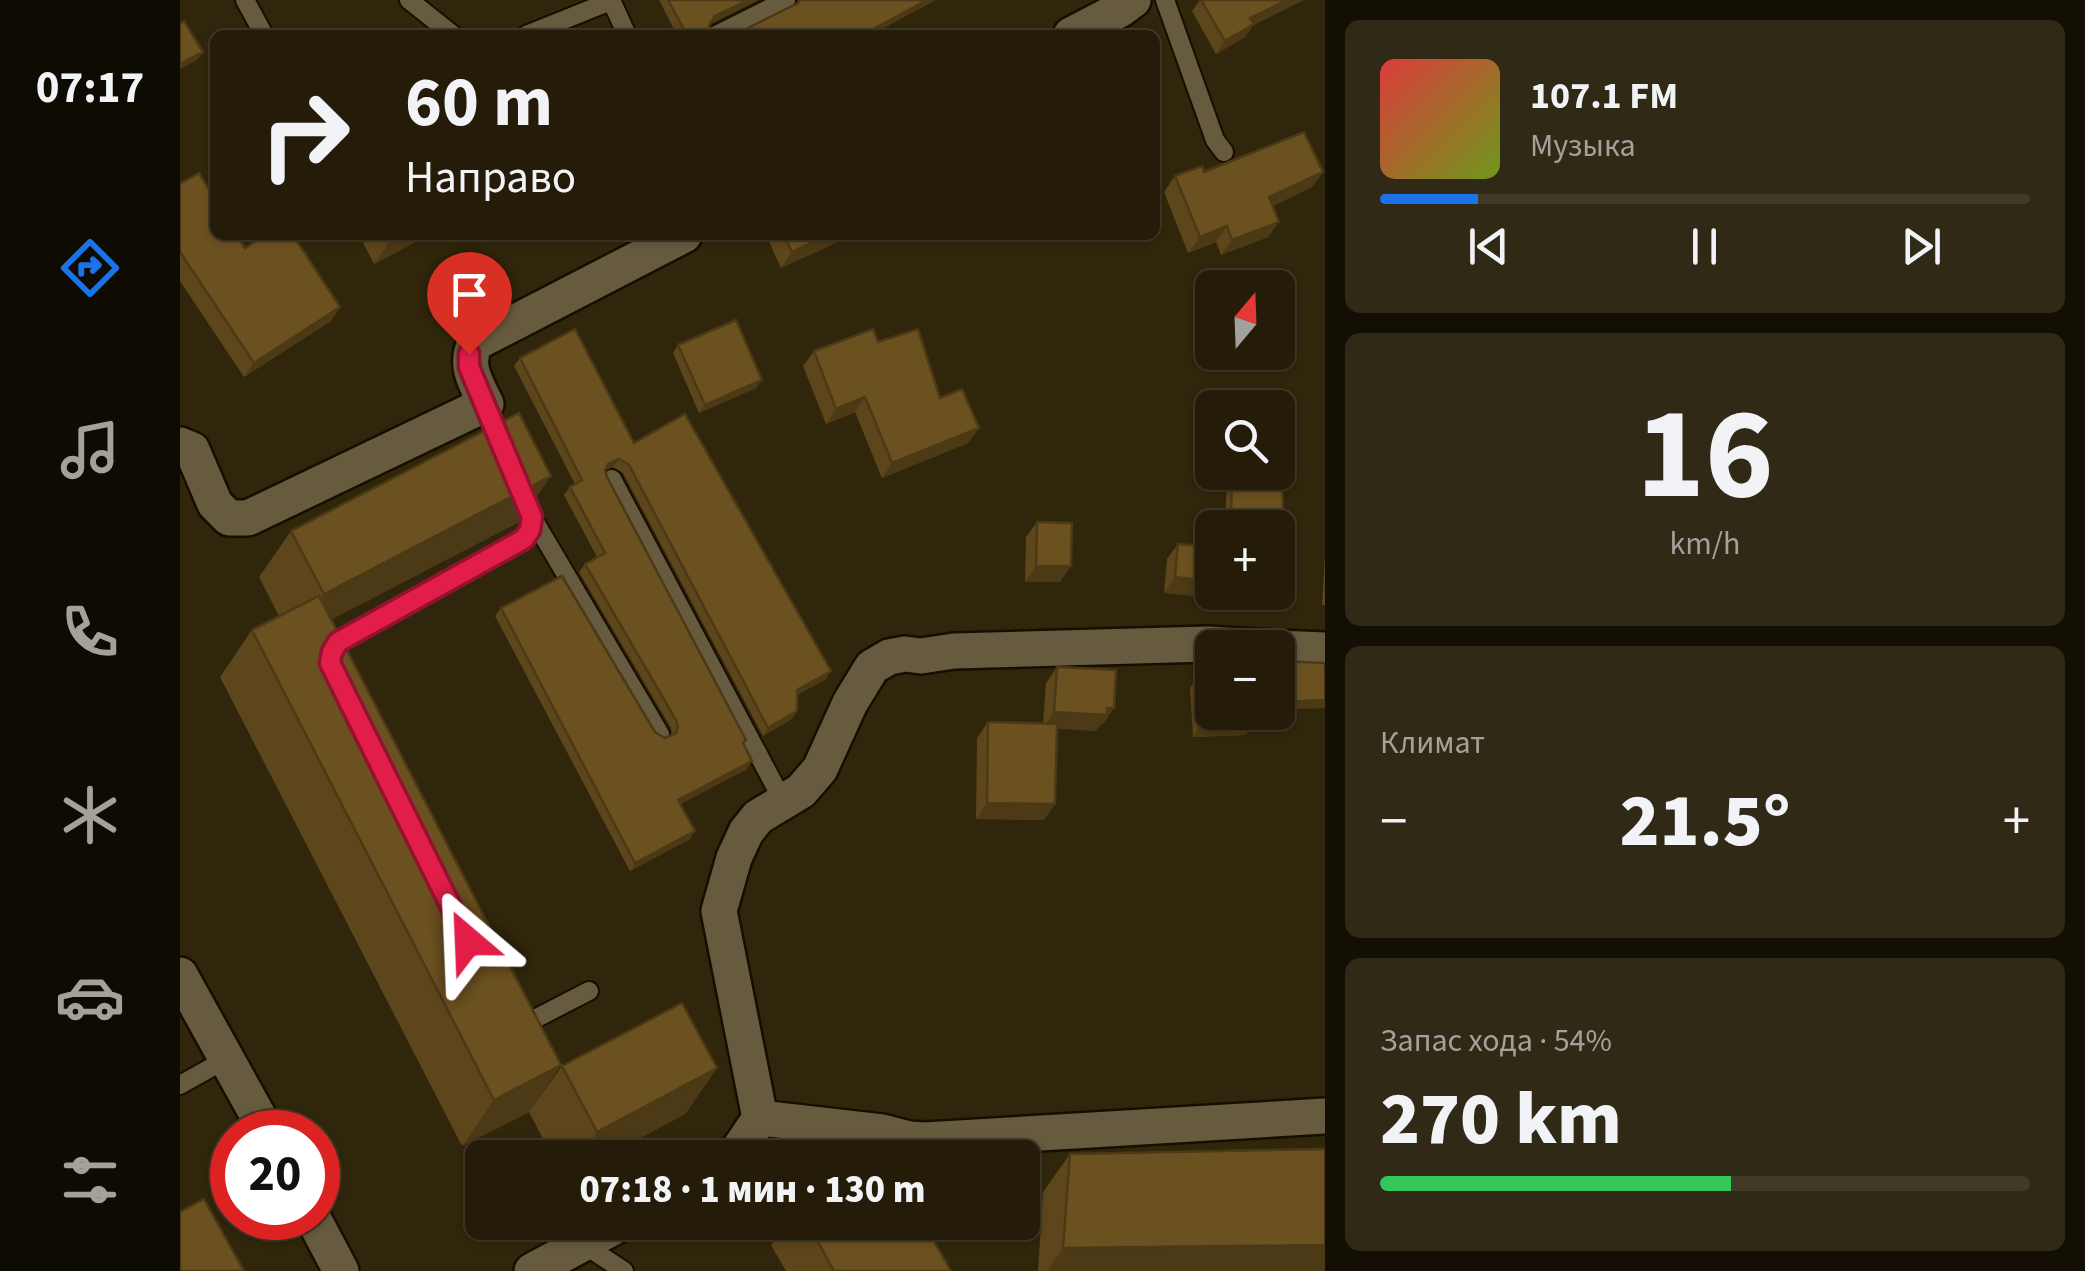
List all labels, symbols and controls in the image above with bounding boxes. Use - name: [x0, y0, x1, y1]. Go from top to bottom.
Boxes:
- text: 60 m: [405, 53, 553, 153]
- text: 07:17: [36, 56, 144, 120]
- text: 107.1 FM: [1530, 69, 1678, 123]
- icon: right: [240, 70, 370, 200]
- text: Музыка: [1530, 123, 1636, 169]
- text: Направо: [405, 146, 576, 210]
- icon: previous: [1461, 219, 1516, 274]
- icon: pause: [1677, 219, 1732, 274]
- icon: next: [1894, 219, 1949, 274]
- icon: directions: [55, 233, 125, 303]
- pin: [427, 252, 512, 355]
- icon: arrive: [442, 267, 497, 322]
- north arrow: [1195, 270, 1295, 370]
- map controls: [1195, 270, 1295, 730]
- text: 16: [1636, 363, 1774, 548]
- button: search: [1195, 390, 1295, 490]
- icon: music: [55, 415, 125, 485]
- button: +: [1195, 510, 1295, 610]
- text: km/h: [1670, 521, 1740, 567]
- icon: phone: [55, 597, 125, 667]
- button: −: [1195, 630, 1295, 730]
- text: Климат: [1380, 720, 1485, 766]
- text: 21.5°: [1619, 768, 1791, 875]
- icon: climate: [55, 780, 125, 850]
- text: −: [1380, 783, 1407, 861]
- text: +: [2003, 783, 2030, 861]
- position arrow: [416, 889, 520, 993]
- icon: car: [55, 962, 125, 1032]
- text: Запас хода · 54%: [1380, 1018, 1612, 1064]
- text: 270 km: [1380, 1066, 1622, 1173]
- speed limit sign: 20: [210, 1110, 340, 1240]
- icon: filters: [55, 1145, 125, 1215]
- text: 07:18 · 1 мин · 130 m: [580, 1163, 925, 1217]

